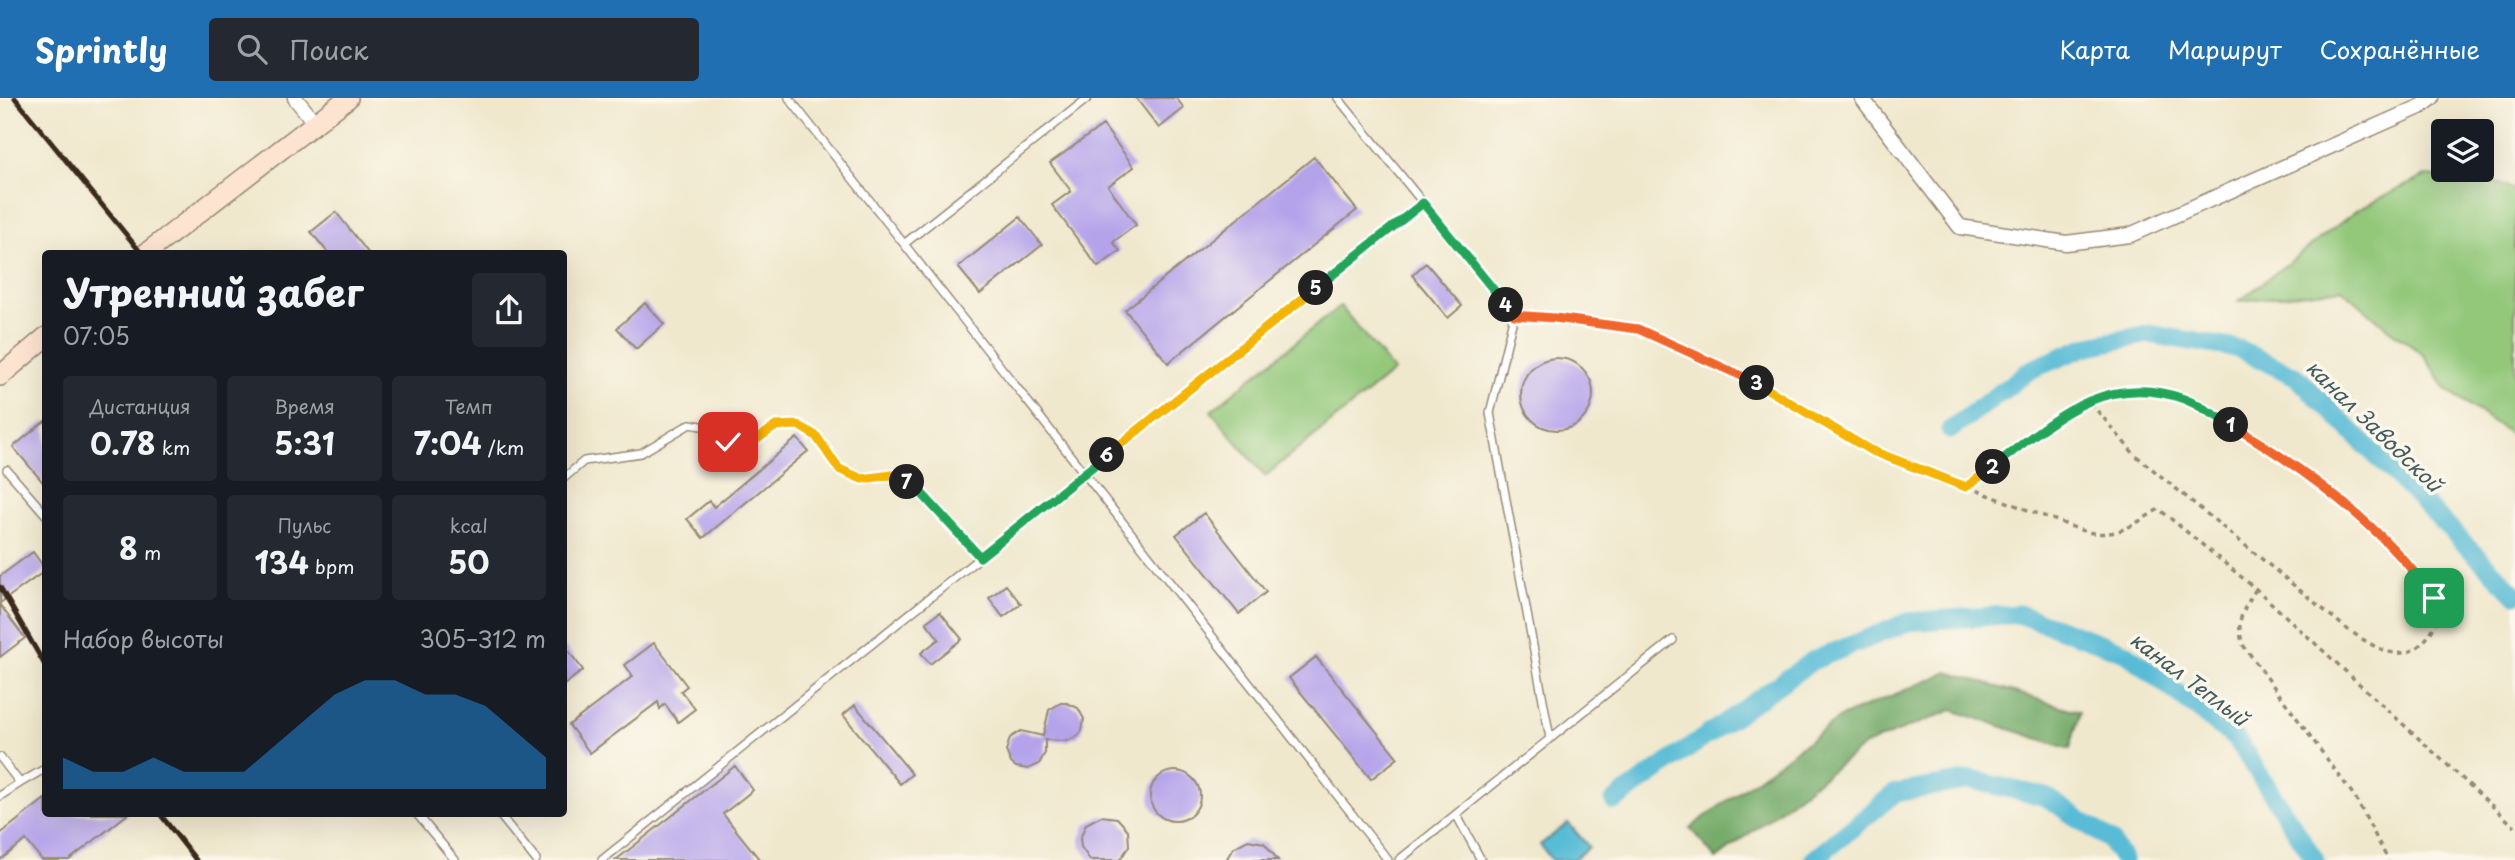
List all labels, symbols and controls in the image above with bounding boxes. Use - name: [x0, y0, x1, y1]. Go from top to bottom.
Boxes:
- search box: [209, 18, 699, 81]
- text: Sprintly: [35, 24, 167, 74]
- icon: search: [233, 30, 271, 68]
- text: Поиск: [289, 30, 368, 69]
- text: Карта: [2059, 31, 2130, 67]
- text: Маршрут: [2168, 31, 2282, 67]
- text: Сохранённые: [2320, 31, 2480, 67]
- map controls: [2431, 119, 2494, 182]
- button: layers: [2431, 119, 2494, 182]
- text: Утренний забег: [63, 263, 363, 320]
- pin: 5: [1298, 270, 1334, 306]
- button: share: [472, 273, 546, 347]
- text: 5: [1309, 273, 1322, 301]
- pin: 4: [1488, 288, 1524, 322]
- text: 4: [1499, 290, 1512, 318]
- text: 07:05: [63, 318, 130, 353]
- water label: канал Заводской: [2300, 351, 2452, 501]
- pin: 3: [1740, 366, 1774, 400]
- text: 3: [1750, 368, 1763, 396]
- text: Дистанция: [90, 392, 191, 420]
- text: Время: [274, 392, 335, 420]
- text: Темп: [445, 392, 493, 420]
- pin: 1: [2214, 408, 2248, 442]
- text: 1: [2226, 410, 2235, 438]
- pin: [698, 412, 758, 472]
- text: 0.78: [90, 420, 156, 465]
- text: 5:31: [274, 420, 335, 465]
- text: 7:04: [413, 420, 482, 465]
- icon: check: [709, 423, 747, 461]
- text: km: [156, 433, 190, 461]
- text: /km: [482, 433, 524, 461]
- pin: 6: [1090, 438, 1124, 472]
- text: 6: [1100, 440, 1113, 468]
- pin: 2: [1976, 450, 2010, 484]
- text: 2: [1986, 452, 1999, 480]
- pin: 7: [890, 464, 925, 500]
- text: 7: [901, 467, 912, 495]
- text: Пульс: [278, 511, 331, 539]
- text: kcal: [450, 511, 488, 539]
- text: 8: [119, 525, 138, 570]
- text: m: [138, 538, 161, 566]
- text: 134: [255, 539, 309, 584]
- text: 50: [448, 539, 489, 584]
- text: bpm: [309, 552, 354, 580]
- pin: [2404, 568, 2464, 628]
- icon: arrive: [2415, 579, 2453, 617]
- text: Набор высоты: [63, 621, 224, 656]
- text: 305–312 m: [419, 621, 546, 656]
- water label: канал Теплый: [2124, 623, 2258, 735]

